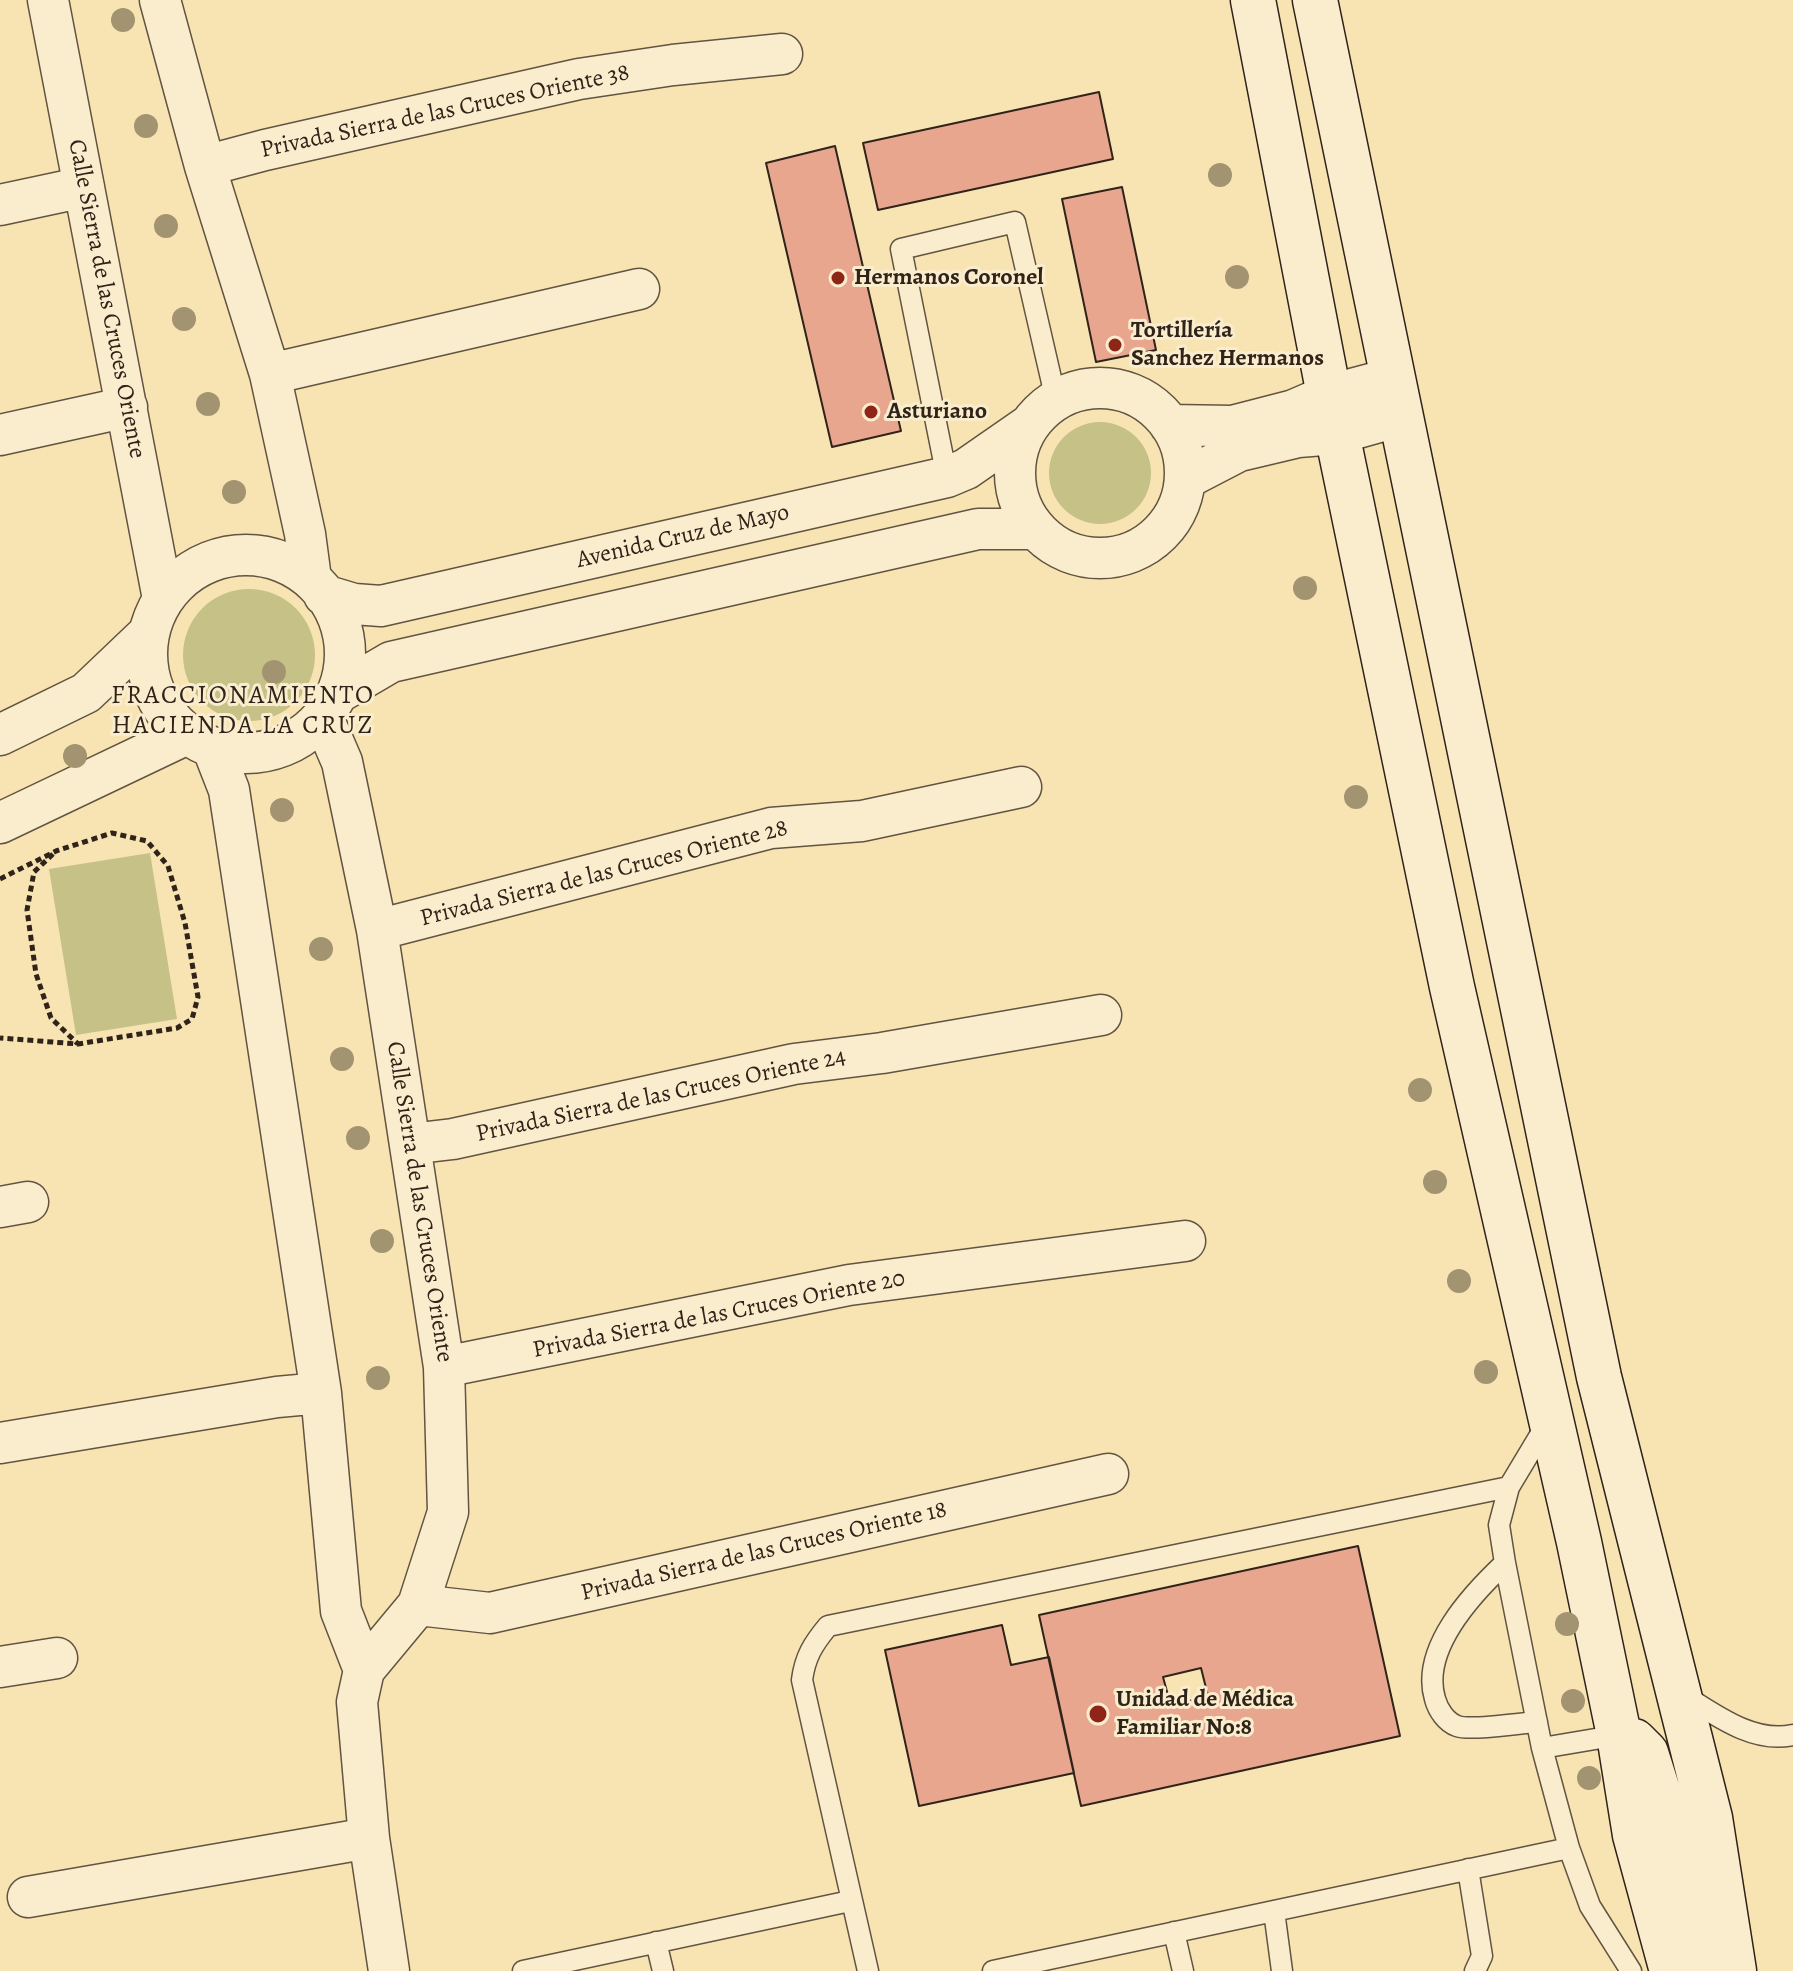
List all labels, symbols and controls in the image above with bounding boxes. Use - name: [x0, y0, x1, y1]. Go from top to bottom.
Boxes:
- street label: Privada Sierra de las Cruces Oriente 38: [258, 59, 632, 165]
- street label: Calle Sierra de las Cruces Oriente: [61, 137, 151, 461]
- place label: Hermanos Coronel: [854, 264, 1044, 292]
- marker: Hermanos Coronel: [829, 269, 847, 287]
- place label: Tortillería Sanchez Hermanos: [1131, 317, 1324, 373]
- marker: Tortillería Sanchez Hermanos: [1106, 336, 1124, 354]
- place label: Asturiano: [887, 398, 987, 426]
- marker: Asturiano: [862, 403, 880, 421]
- street label: Avenida Cruz de Mayo: [574, 499, 792, 575]
- district label: FRACCIONAMIENTO HACIENDA LA CRUZ: [111, 681, 375, 742]
- street label: Privada Sierra de las Cruces Oriente 28: [417, 814, 791, 934]
- street label: Calle Sierra de las Cruces Oriente: [379, 1040, 459, 1364]
- street label: Privada Sierra de las Cruces Oriente 24: [474, 1043, 848, 1149]
- street label: Privada Sierra de las Cruces Oriente 20: [530, 1265, 908, 1365]
- street label: Privada Sierra de las Cruces Oriente 18: [578, 1496, 950, 1608]
- place label: Unidad de Médica Familiar No:8: [1116, 1686, 1294, 1742]
- marker: Unidad de Médica Familiar No:8: [1087, 1703, 1109, 1725]

